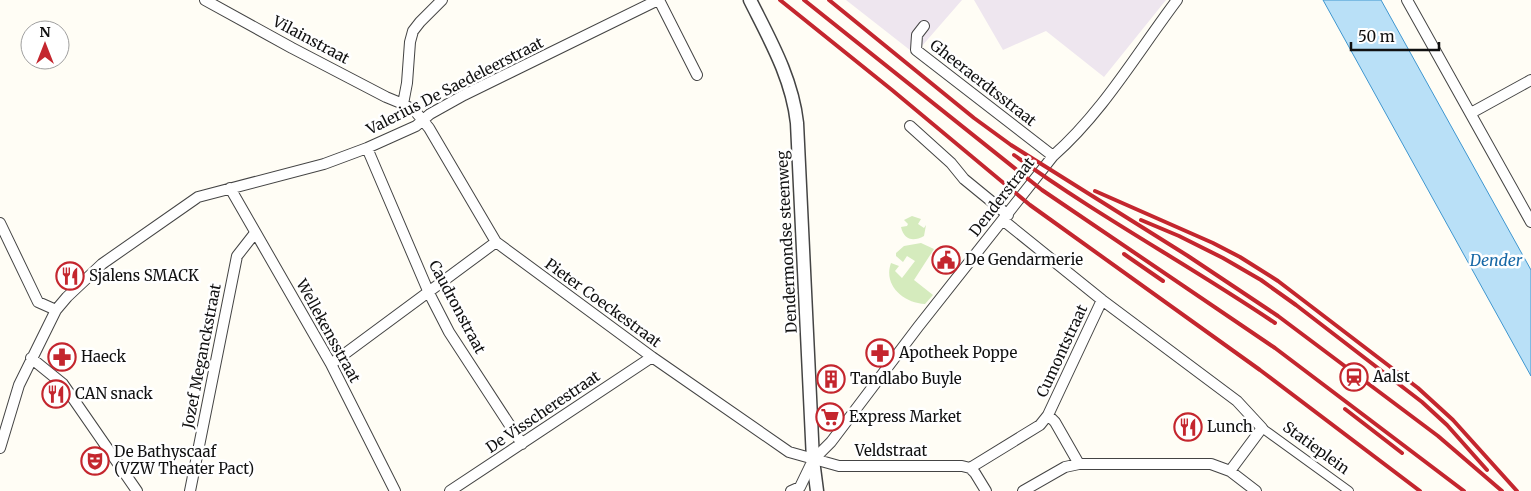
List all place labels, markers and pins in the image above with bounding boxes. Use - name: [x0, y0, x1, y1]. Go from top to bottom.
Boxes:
- public building icon: De Gendarmerie: [931, 245, 961, 275]
- place label: De Gendarmerie: [965, 250, 1083, 269]
- restaurant icon: Sjalens SMACK: [55, 261, 85, 291]
- place label: Sjalens SMACK: [89, 266, 199, 285]
- pharmacy icon: Apotheek Poppe: [865, 338, 895, 368]
- pharmacy icon: Haeck: [47, 342, 77, 372]
- place label: Apotheek Poppe: [898, 343, 1017, 362]
- place label: Haeck: [81, 347, 127, 366]
- station icon: Aalst: [1339, 362, 1369, 392]
- building icon: Tandlabo Buyle: [816, 364, 846, 394]
- place label: Aalst: [1372, 367, 1410, 386]
- place label: Tandlabo Buyle: [850, 369, 962, 388]
- restaurant icon: CAN snack: [41, 379, 71, 409]
- place label: CAN snack: [75, 384, 153, 403]
- supermarket icon: Express Market: [815, 402, 845, 432]
- place label: Express Market: [849, 407, 962, 426]
- restaurant icon: Lunch: [1173, 412, 1203, 442]
- place label: Lunch: [1207, 417, 1253, 436]
- place label: De Bathyscaaf (VZW Theater Pact): [114, 442, 254, 478]
- theatre icon: De Bathyscaaf (VZW Theater Pact): [80, 446, 110, 476]

